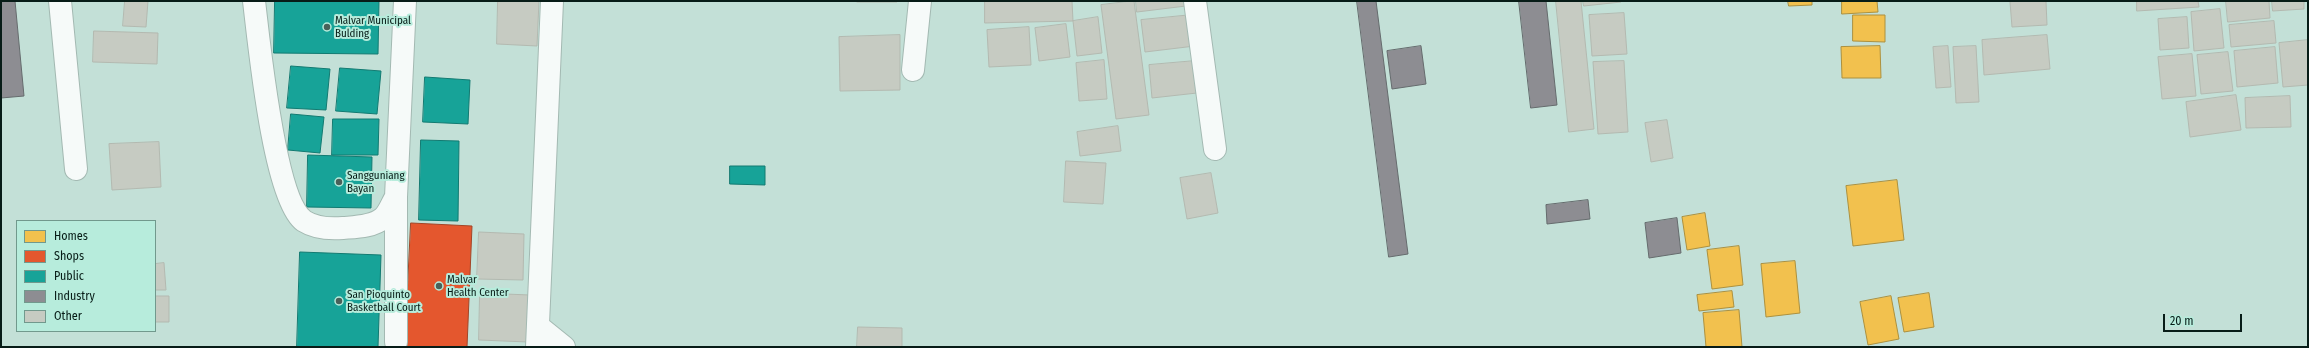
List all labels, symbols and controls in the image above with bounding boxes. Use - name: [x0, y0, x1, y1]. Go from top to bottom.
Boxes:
- place label: Malvar Municipal Bulding: [335, 14, 411, 40]
- marker: Malvar Municipal Bulding: [322, 22, 332, 32]
- place label: Sangguniang Bayan: [347, 169, 405, 195]
- marker: Sangguniang Bayan: [334, 177, 344, 187]
- legend: [16, 220, 156, 332]
- text: Homes: [54, 229, 88, 243]
- text: Shops: [54, 249, 84, 263]
- text: Public: [54, 269, 84, 283]
- place label: Malvar Health Center: [447, 273, 508, 299]
- marker: Malvar Health Center: [434, 281, 444, 291]
- place label: San Pioquinto Basketball Court: [347, 288, 421, 314]
- text: Industry: [54, 289, 95, 303]
- marker: San Pioquinto Basketball Court: [334, 296, 344, 306]
- scale bar: [2165, 306, 2244, 332]
- text: Other: [54, 309, 82, 323]
- text: 20 m: [2170, 314, 2194, 328]

